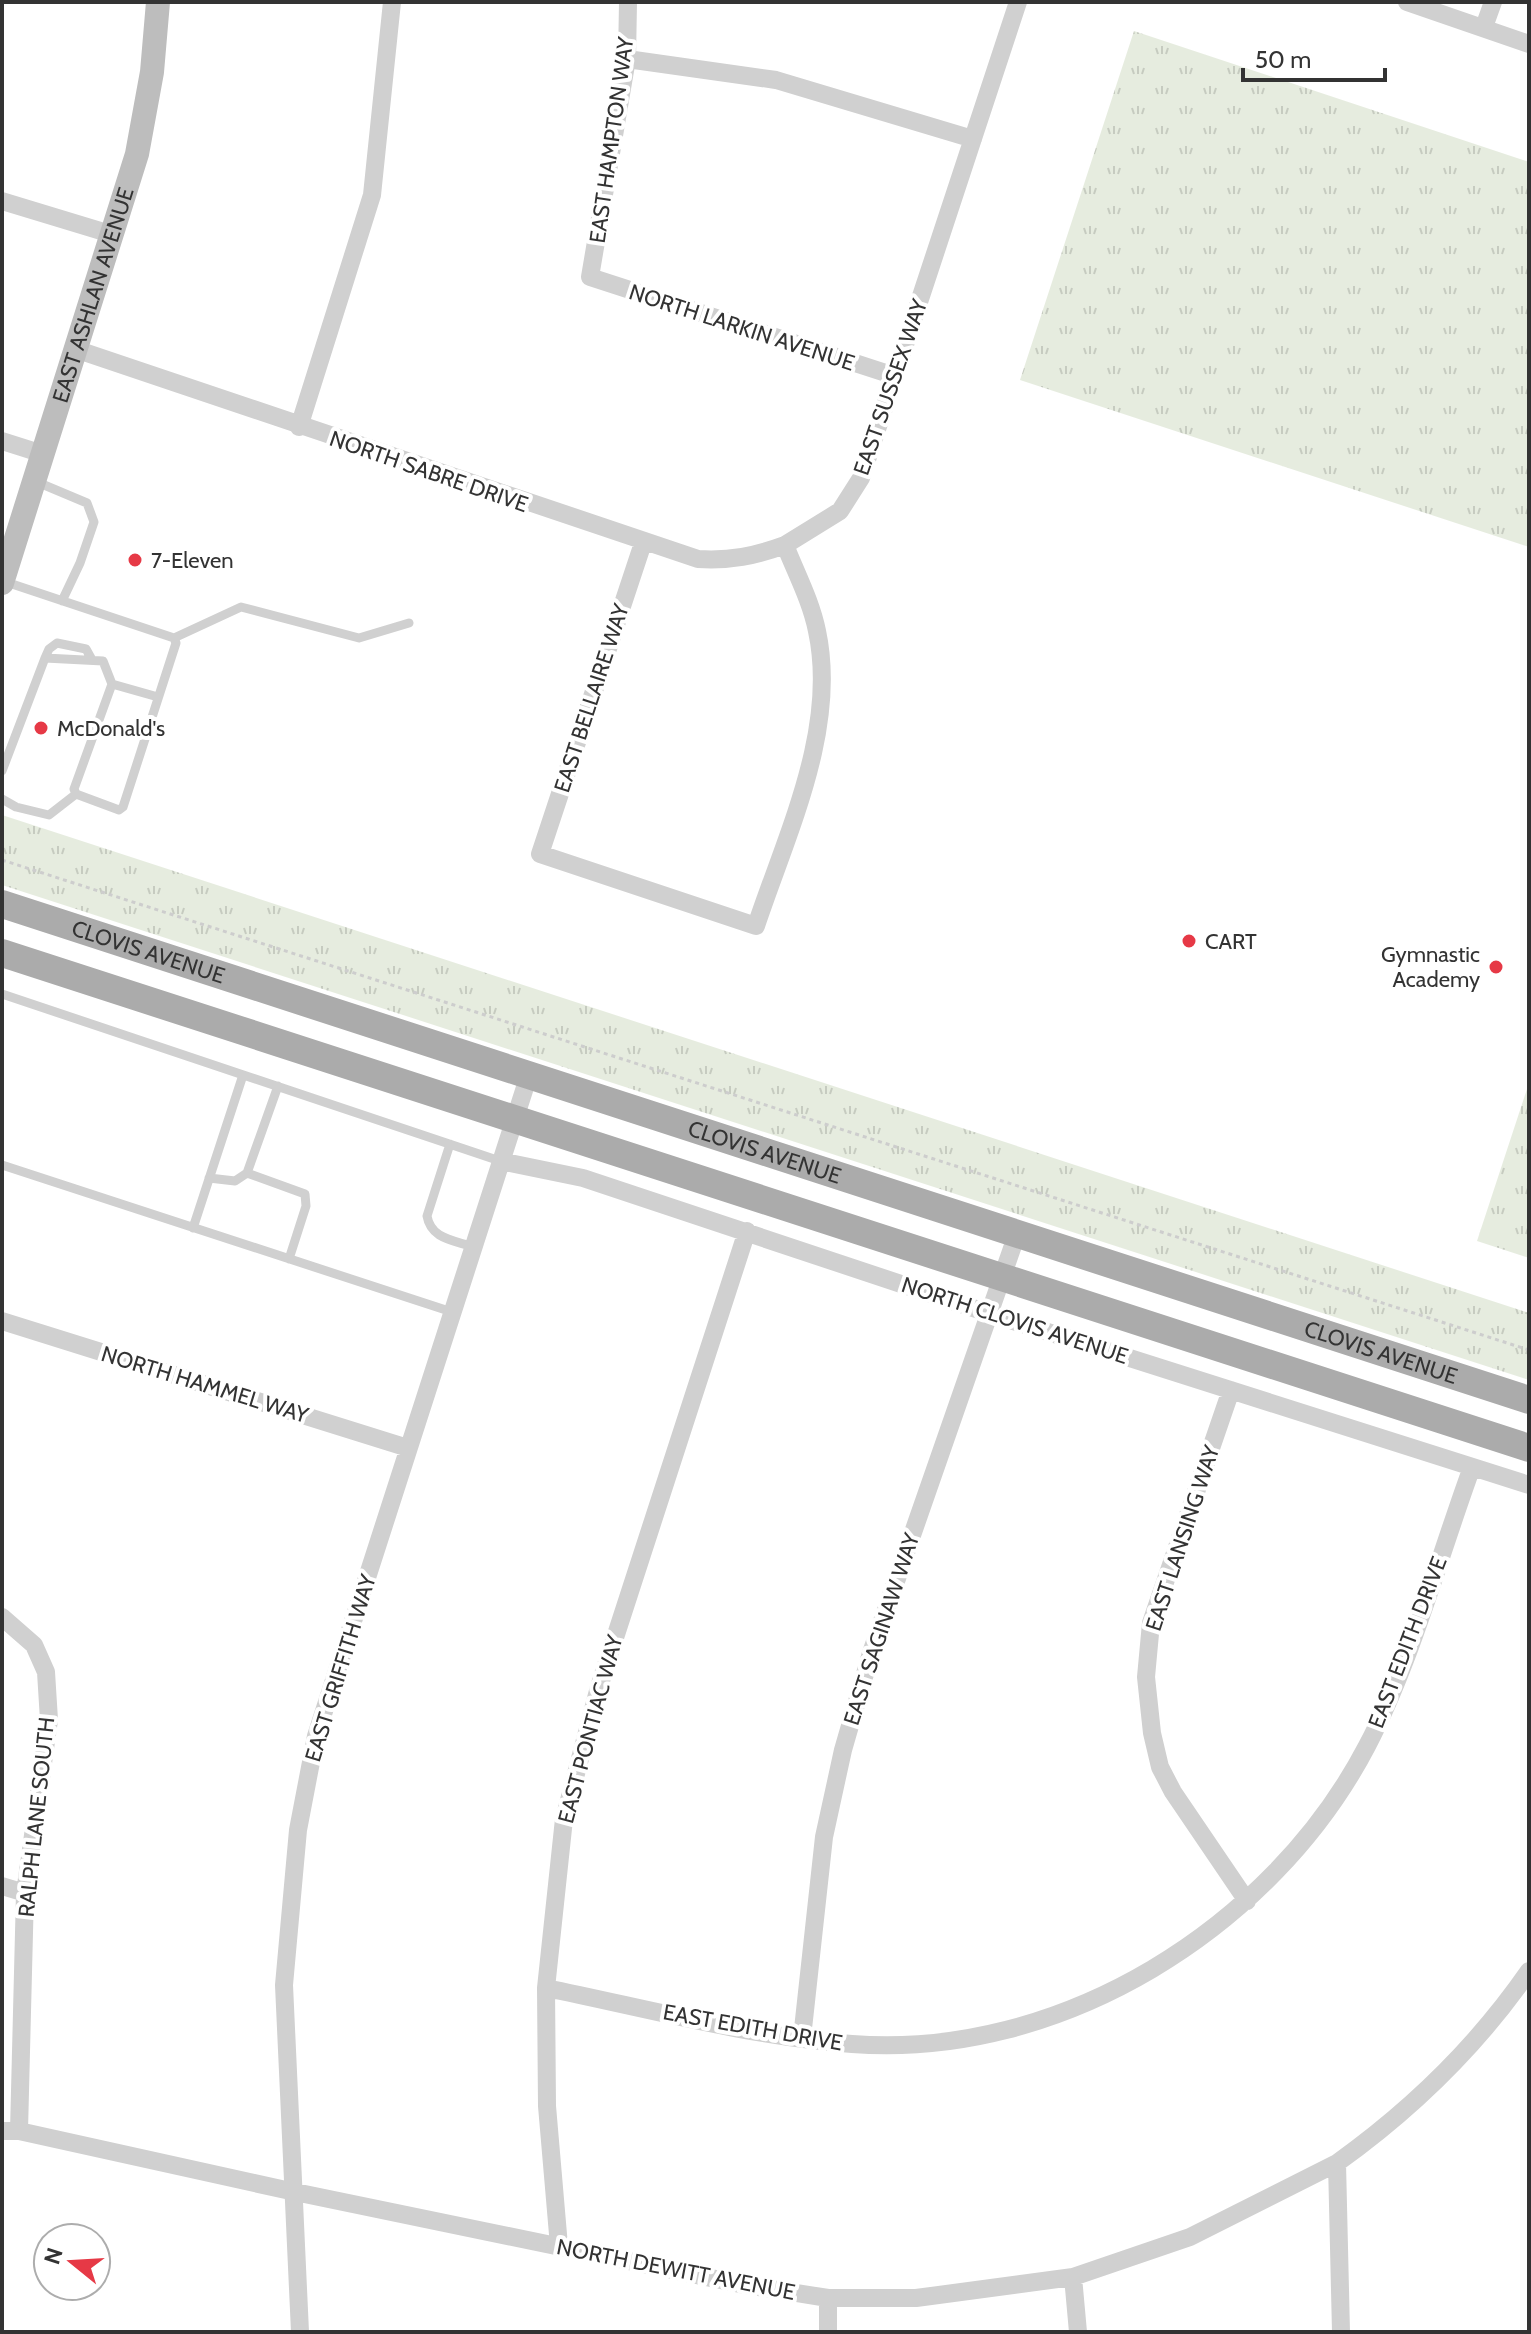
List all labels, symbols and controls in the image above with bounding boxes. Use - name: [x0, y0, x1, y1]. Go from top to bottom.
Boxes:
- scale bar: [1243, 32, 1385, 82]
- street label: EAST HAMPTON WAY: [584, 35, 639, 245]
- text: 50 m: [1255, 45, 1311, 74]
- street label: EAST ASHLAN AVENUE: [47, 184, 140, 406]
- street label: NORTH LARKIN AVENUE: [626, 278, 858, 377]
- street label: EAST SUSSEX WAY: [848, 295, 933, 479]
- street label: NORTH SABRE DRIVE: [326, 425, 532, 518]
- place label: 7-Eleven: [151, 547, 234, 574]
- marker: 7-Eleven: [126, 551, 144, 569]
- street label: EAST BELLAIRE WAY: [548, 600, 635, 796]
- place label: McDonald's: [57, 715, 165, 742]
- marker: McDonald's: [32, 719, 50, 737]
- street label: CLOVIS AVENUE: [68, 915, 228, 990]
- place label: CART: [1205, 928, 1257, 955]
- marker: CART: [1180, 932, 1198, 950]
- place label: Gymnastic Academy: [1381, 941, 1480, 993]
- marker: Gymnastic Academy: [1487, 958, 1505, 976]
- street label: CLOVIS AVENUE: [685, 1115, 845, 1190]
- street label: NORTH CLOVIS AVENUE: [898, 1271, 1132, 1370]
- street label: CLOVIS AVENUE: [1301, 1315, 1461, 1390]
- street label: NORTH HAMMEL WAY: [98, 1340, 312, 1429]
- street label: EAST LANSING WAY: [1140, 1441, 1225, 1634]
- street label: EAST SAGINAW WAY: [838, 1529, 925, 1729]
- street label: EAST EDITH DRIVE: [1362, 1553, 1453, 1732]
- street label: EAST GRIFFITH WAY: [299, 1571, 382, 1765]
- street label: EAST PONTIAC WAY: [552, 1631, 629, 1826]
- street label: RALPH LANE SOUTH: [13, 1716, 60, 1918]
- street label: EAST EDITH DRIVE: [661, 1998, 845, 2057]
- north arrow: [32, 2222, 112, 2302]
- street label: NORTH DEWITT AVENUE: [554, 2233, 797, 2306]
- text: N: [38, 2244, 69, 2268]

